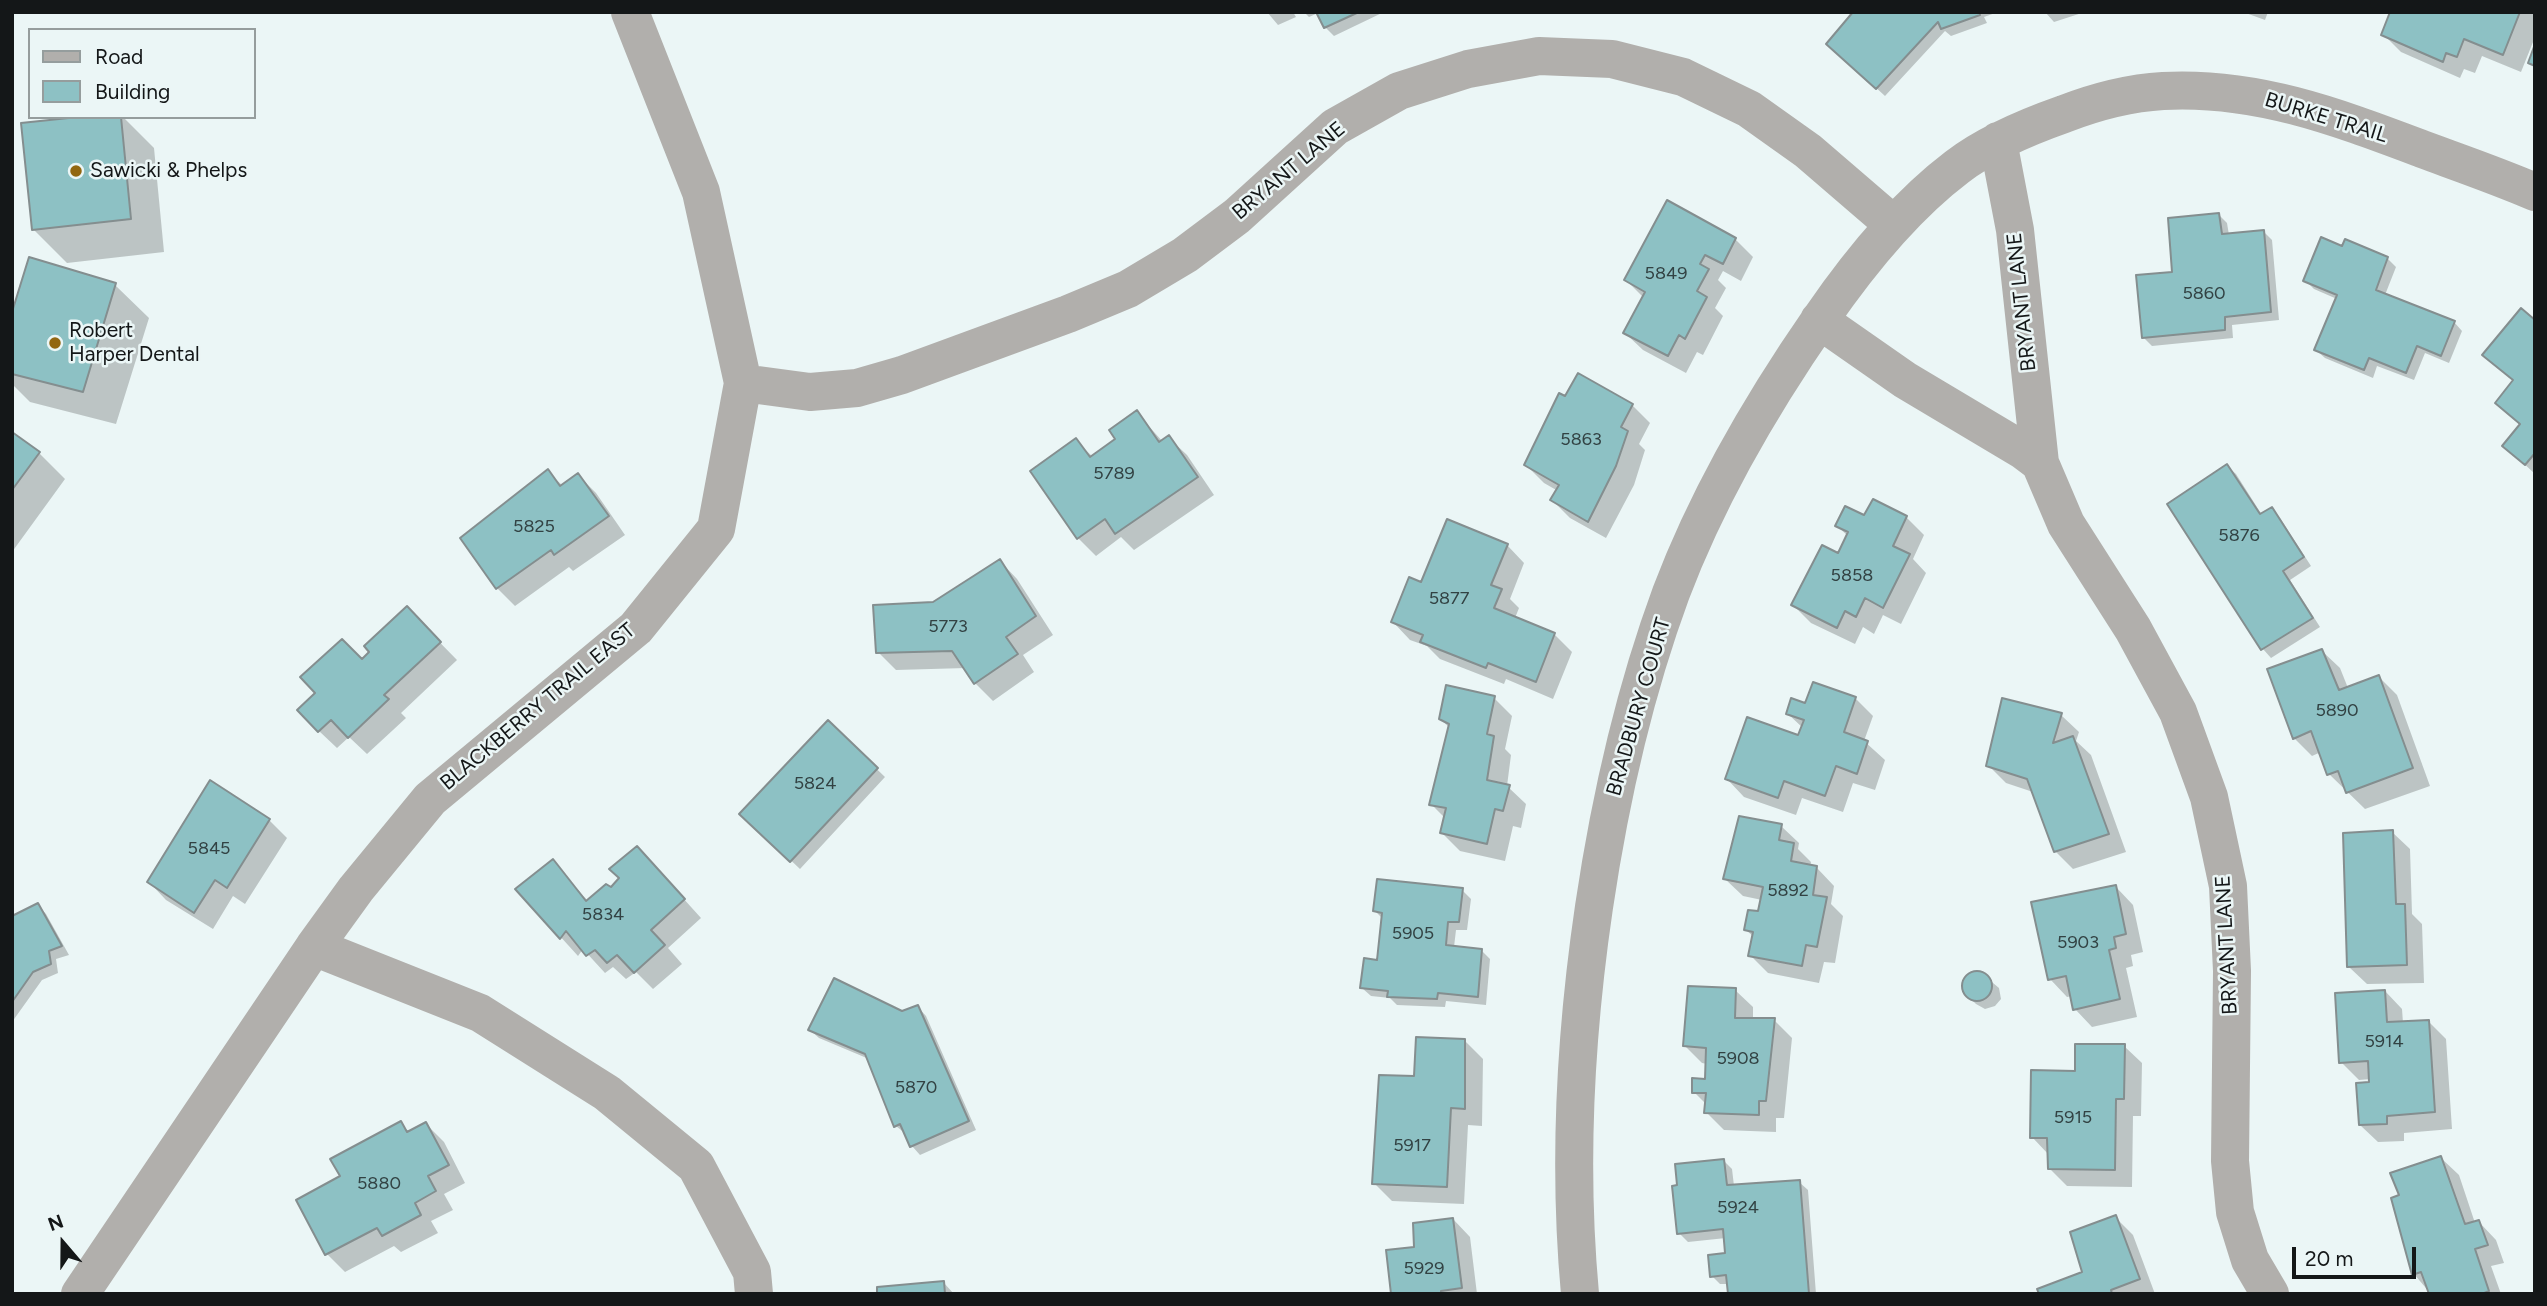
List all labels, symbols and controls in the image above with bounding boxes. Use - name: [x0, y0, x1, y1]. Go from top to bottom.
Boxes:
- legend: [28, 28, 256, 119]
- text: Road: [95, 44, 143, 69]
- text: Building: [95, 79, 170, 104]
- street label: BURKE TRAIL: [2262, 87, 2390, 149]
- street label: BRYANT LANE: [1227, 116, 1351, 226]
- place label: Sawicki & Phelps: [90, 158, 247, 184]
- marker: Sawicki & Phelps: [68, 163, 84, 179]
- street label: BRYANT LANE: [2002, 231, 2042, 373]
- house number: 5849: [1645, 263, 1687, 285]
- house number: 5860: [2182, 283, 2226, 305]
- place label: Robert Harper Dental: [69, 318, 200, 368]
- marker: Robert Harper Dental: [47, 335, 63, 351]
- house number: 5863: [1560, 429, 1602, 451]
- house number: 5789: [1093, 463, 1135, 485]
- house number: 5825: [513, 516, 555, 538]
- house number: 5876: [2218, 525, 2260, 547]
- house number: 5858: [1831, 565, 1873, 587]
- house number: 5877: [1429, 588, 1469, 610]
- street label: BRADBURY COURT: [1601, 615, 1677, 799]
- house number: 5773: [928, 616, 968, 638]
- street label: BLACKBERRY TRAIL EAST: [435, 618, 641, 796]
- house number: 5890: [2315, 700, 2359, 722]
- house number: 5824: [794, 773, 836, 795]
- house number: 5845: [188, 838, 230, 860]
- street label: BRYANT LANE: [2211, 875, 2243, 1015]
- house number: 5892: [1767, 880, 1809, 902]
- house number: 5834: [582, 904, 624, 926]
- house number: 5905: [1392, 923, 1434, 945]
- house number: 5903: [2057, 932, 2099, 954]
- house number: 5914: [2364, 1031, 2404, 1053]
- house number: 5908: [1716, 1048, 1760, 1070]
- house number: 5870: [895, 1077, 937, 1099]
- house number: 5915: [2054, 1107, 2092, 1129]
- house number: 5917: [1393, 1135, 1431, 1157]
- house number: 5880: [357, 1173, 401, 1195]
- house number: 5924: [1717, 1197, 1759, 1219]
- north arrow: [28, 1208, 98, 1278]
- text: N: [45, 1209, 66, 1236]
- scale bar: [2295, 1232, 2419, 1276]
- text: 20 m: [2305, 1246, 2353, 1271]
- house number: 5929: [1404, 1258, 1444, 1280]

